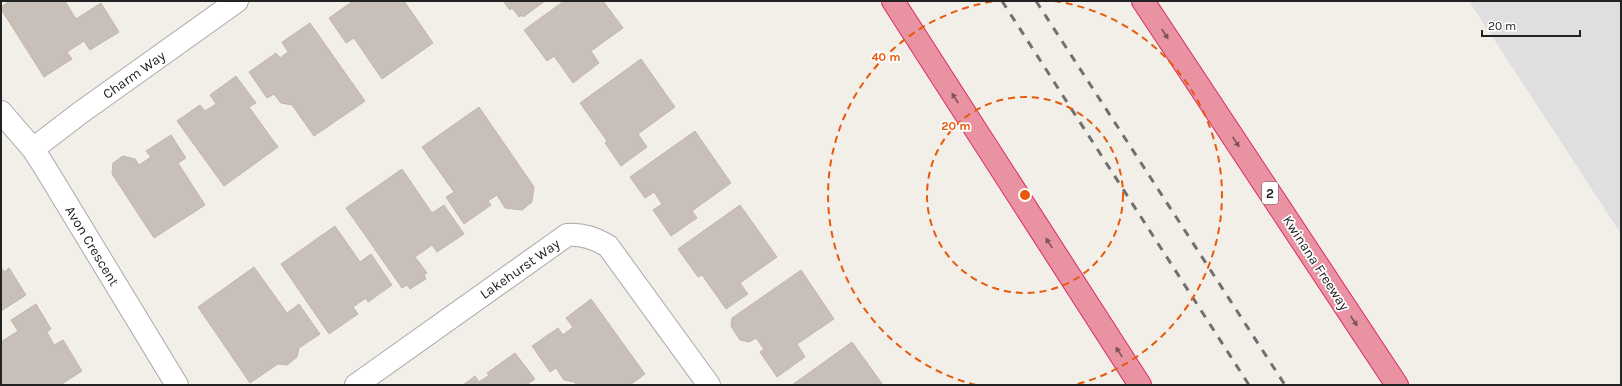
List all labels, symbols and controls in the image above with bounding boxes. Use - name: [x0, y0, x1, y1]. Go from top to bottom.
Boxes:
- scale bar: [1482, 12, 1580, 38]
- text: 20 m: [1488, 19, 1516, 33]
- one-way arrow: [1161, 28, 1169, 39]
- street label: Charm Way: [99, 47, 169, 103]
- text: 40 m: [871, 50, 901, 64]
- one-way arrow: [952, 93, 959, 104]
- text: 20 m: [941, 119, 971, 133]
- one-way arrow: [1232, 137, 1240, 147]
- road number: 2: [1262, 182, 1278, 204]
- centre of rings: [1018, 188, 1032, 202]
- street label: Avon Crescent: [61, 203, 123, 289]
- street label: Kwinana Freeway: [1279, 212, 1353, 314]
- street label: Lakehurst Way: [477, 235, 564, 303]
- one-way arrow: [1045, 237, 1052, 249]
- one-way arrow: [1350, 316, 1358, 326]
- one-way arrow: [1115, 347, 1123, 357]

